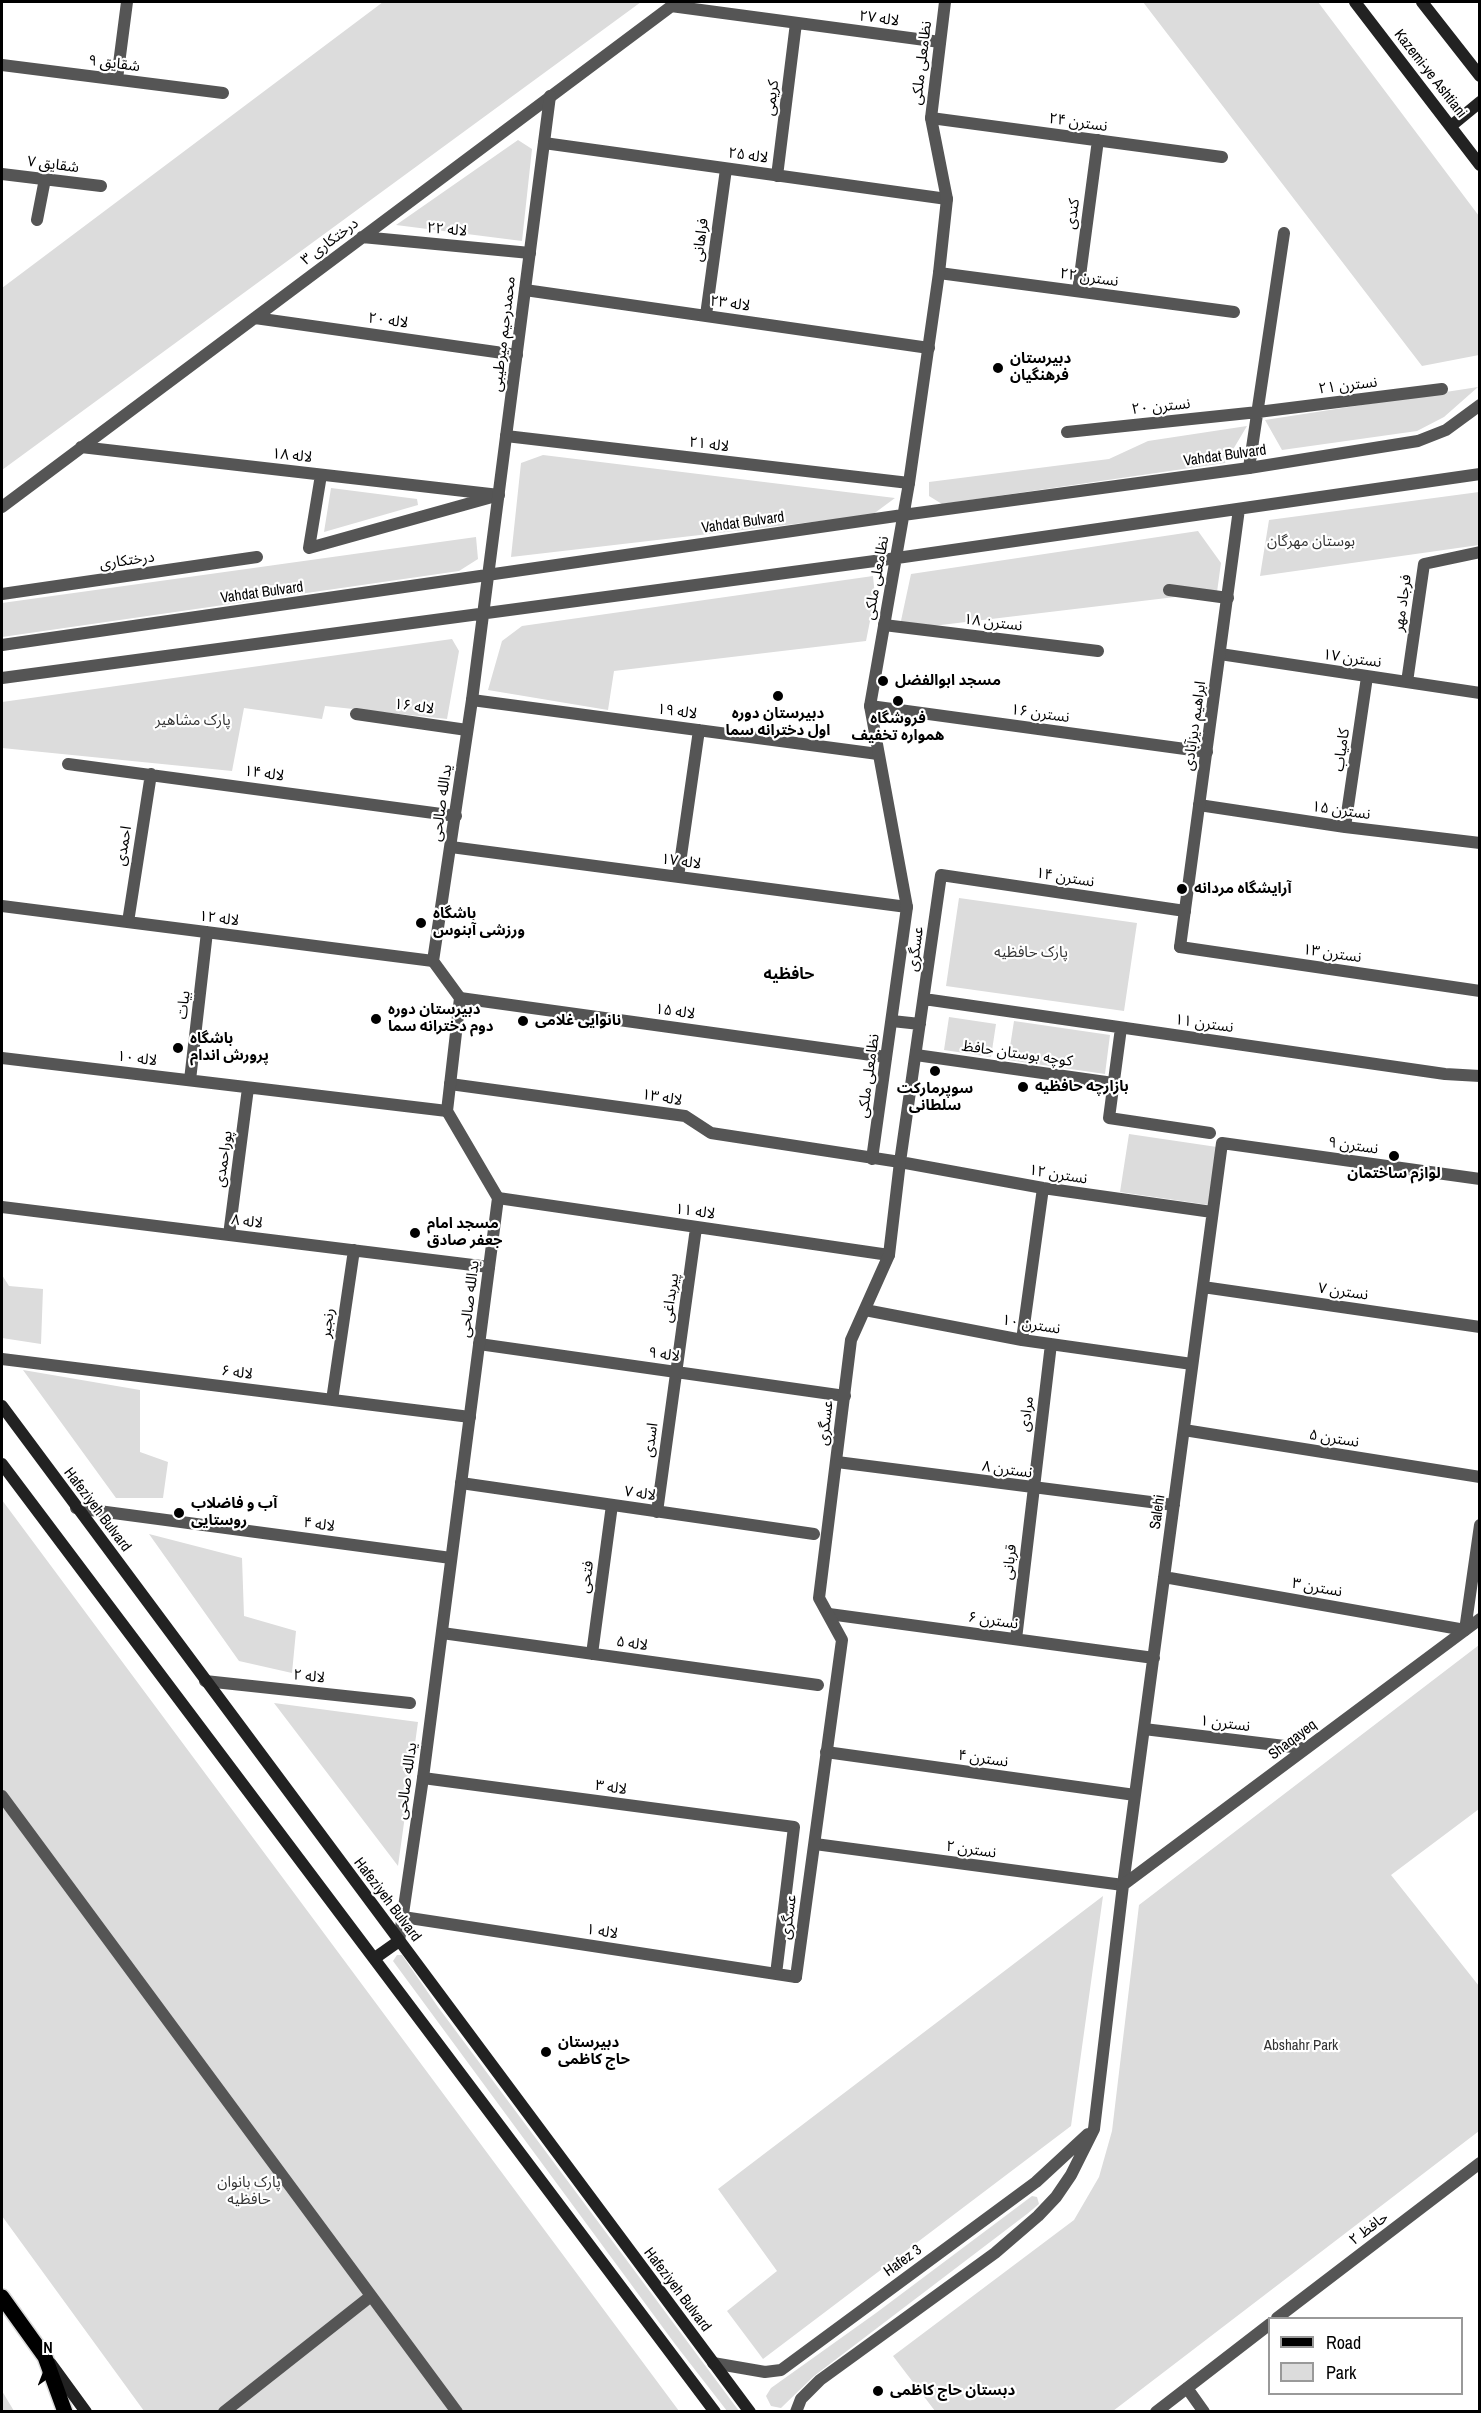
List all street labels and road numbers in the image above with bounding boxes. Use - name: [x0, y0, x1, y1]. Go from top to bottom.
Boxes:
- street label: لاله ۲۷: [858, 7, 900, 31]
- street label: نظامعلی ملکی: [908, 20, 936, 106]
- street label: Kazemi-ye Ashtiani: [1390, 26, 1470, 122]
- street label: شقایق ۹: [87, 52, 141, 76]
- street label: کریمی: [761, 79, 783, 117]
- street label: نسترن ۲۴: [1047, 110, 1109, 136]
- street label: لاله ۲۵: [727, 144, 769, 168]
- street label: شقایق ۷: [26, 153, 80, 177]
- street label: کندی: [1062, 198, 1084, 230]
- street label: درختکاری ۳: [298, 215, 362, 269]
- street label: فراهانی: [689, 217, 713, 263]
- street label: لاله ۲۲: [426, 219, 468, 241]
- street label: نسترن ۲۲: [1058, 265, 1120, 291]
- street label: محمدرحیم میرطیبی: [488, 275, 520, 393]
- street label: لاله ۲۳: [709, 292, 751, 316]
- street label: لاله ۲۰: [367, 309, 409, 333]
- street label: نسترن ۲۱: [1318, 373, 1378, 399]
- street label: نسترن ۲۰: [1131, 395, 1191, 419]
- street label: لاله ۲۱: [688, 434, 730, 456]
- street label: Vahdat Bulvard: [1183, 441, 1267, 471]
- street label: لاله ۱۸: [271, 445, 313, 467]
- street label: Vahdat Bulvard: [701, 508, 785, 538]
- street label: نظامعلی ملکی: [861, 535, 893, 621]
- street label: درختکاری: [98, 548, 156, 574]
- street label: فرجاد مهر: [1390, 573, 1416, 633]
- street label: Vahdat Bulvard: [220, 578, 304, 608]
- street label: نسترن ۱۸: [963, 610, 1023, 636]
- street label: نسترن ۱۷: [1321, 646, 1383, 672]
- street label: ابراهیم دیزآبادی: [1180, 680, 1210, 772]
- street label: لاله ۱۶: [393, 695, 435, 719]
- street label: لاله ۱۹: [656, 700, 698, 724]
- street label: نسترن ۱۶: [1009, 701, 1071, 727]
- street label: کامیاب: [1330, 727, 1354, 773]
- street label: لاله ۱۴: [243, 762, 285, 786]
- street label: یدالله صالحی: [428, 763, 456, 843]
- street label: نسترن ۱۵: [1310, 798, 1372, 824]
- street label: احمدی: [112, 825, 136, 867]
- street label: لاله ۱۷: [660, 850, 702, 874]
- street label: نسترن ۱۴: [1034, 864, 1096, 892]
- street label: لاله ۱۲: [198, 908, 240, 930]
- street label: عسگری: [904, 925, 928, 973]
- street label: نسترن ۱۳: [1301, 941, 1363, 967]
- street label: بیات: [173, 990, 195, 1020]
- street label: لاله ۱۵: [654, 1000, 696, 1024]
- street label: نسترن ۱۱: [1173, 1011, 1235, 1037]
- street label: نظامعلی ملکی: [854, 1033, 884, 1119]
- street label: کوچه بوستان حافظ: [960, 1037, 1074, 1071]
- street label: لاله ۱۰: [116, 1048, 158, 1070]
- street label: لاله ۱۳: [641, 1086, 683, 1110]
- street label: پوراحمدی: [211, 1129, 237, 1189]
- street label: نسترن ۹: [1327, 1134, 1379, 1158]
- street label: نسترن ۱۲: [1027, 1161, 1089, 1189]
- street label: لاله ۱۱: [674, 1200, 716, 1224]
- street label: لاله ۸: [230, 1211, 264, 1233]
- street label: یدالله صالحی: [456, 1259, 484, 1339]
- street label: پیربداغی: [659, 1272, 683, 1324]
- street label: نسترن ۷: [1317, 1280, 1369, 1304]
- street label: رنجبر: [317, 1307, 339, 1339]
- street label: نسترن ۱۰: [1000, 1311, 1062, 1339]
- street label: لاله ۹: [647, 1344, 681, 1366]
- street label: لاله ۶: [220, 1362, 254, 1384]
- street label: مرادی: [1016, 1395, 1038, 1433]
- street label: عسگری: [814, 1399, 838, 1447]
- street label: اسدی: [640, 1422, 662, 1458]
- street label: نسترن ۵: [1308, 1426, 1360, 1452]
- street label: نسترن ۸: [981, 1458, 1033, 1482]
- street label: Hafeziyeh Bulvard: [60, 1464, 134, 1556]
- street label: لاله ۷: [623, 1483, 657, 1505]
- street label: Salehi: [1147, 1493, 1169, 1531]
- street label: لاله ۴: [302, 1514, 336, 1536]
- street label: قربانی: [999, 1543, 1021, 1581]
- street label: فتحی: [576, 1559, 598, 1595]
- street label: نسترن ۳: [1291, 1575, 1343, 1601]
- street label: نسترن ۶: [967, 1609, 1019, 1633]
- street label: لاله ۵: [615, 1633, 649, 1655]
- street label: لاله ۲: [292, 1666, 326, 1688]
- street label: نسترن ۱: [1199, 1712, 1251, 1736]
- street label: Shaqayeq: [1265, 1716, 1321, 1764]
- street label: یدالله صالحی: [393, 1741, 421, 1821]
- street label: نسترن ۴: [957, 1747, 1009, 1771]
- street label: لاله ۳: [594, 1777, 628, 1799]
- street label: نسترن ۲: [945, 1838, 997, 1862]
- street label: Hafeziyeh Bulvard: [350, 1854, 424, 1946]
- street label: عسگری: [777, 1893, 801, 1941]
- street label: لاله ۱: [585, 1921, 619, 1943]
- street label: حافظ ۲: [1346, 2208, 1392, 2250]
- street label: Hafez 3: [881, 2241, 925, 2281]
- street label: Hafeziyeh Bulvard: [640, 2244, 714, 2336]

